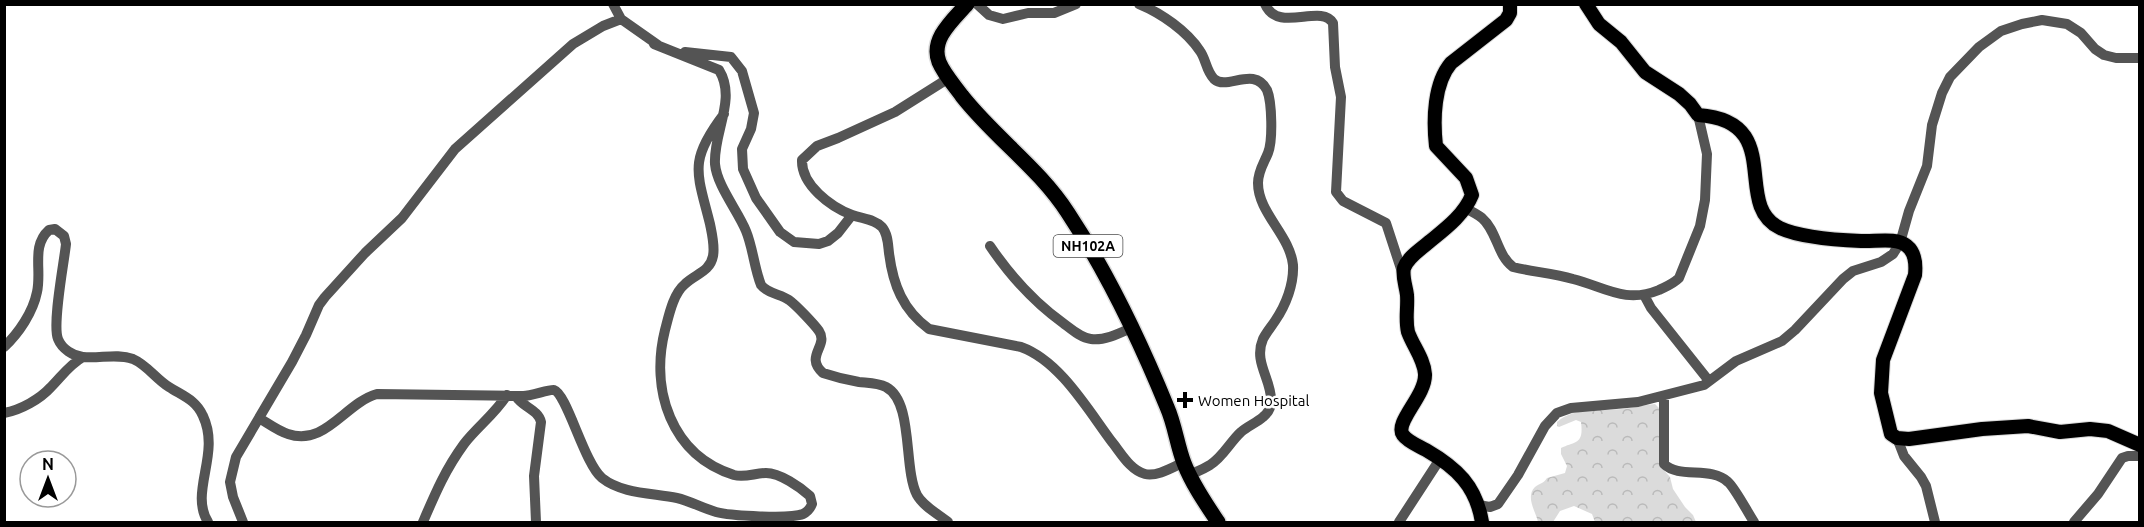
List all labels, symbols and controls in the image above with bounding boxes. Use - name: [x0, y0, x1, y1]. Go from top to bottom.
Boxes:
- road number: NH102A: [1054, 235, 1122, 257]
- marker: Women Hospital: [1176, 391, 1194, 409]
- place label: Women Hospital: [1198, 392, 1309, 409]
- north arrow: [18, 449, 78, 509]
- text: N: [42, 455, 54, 473]

